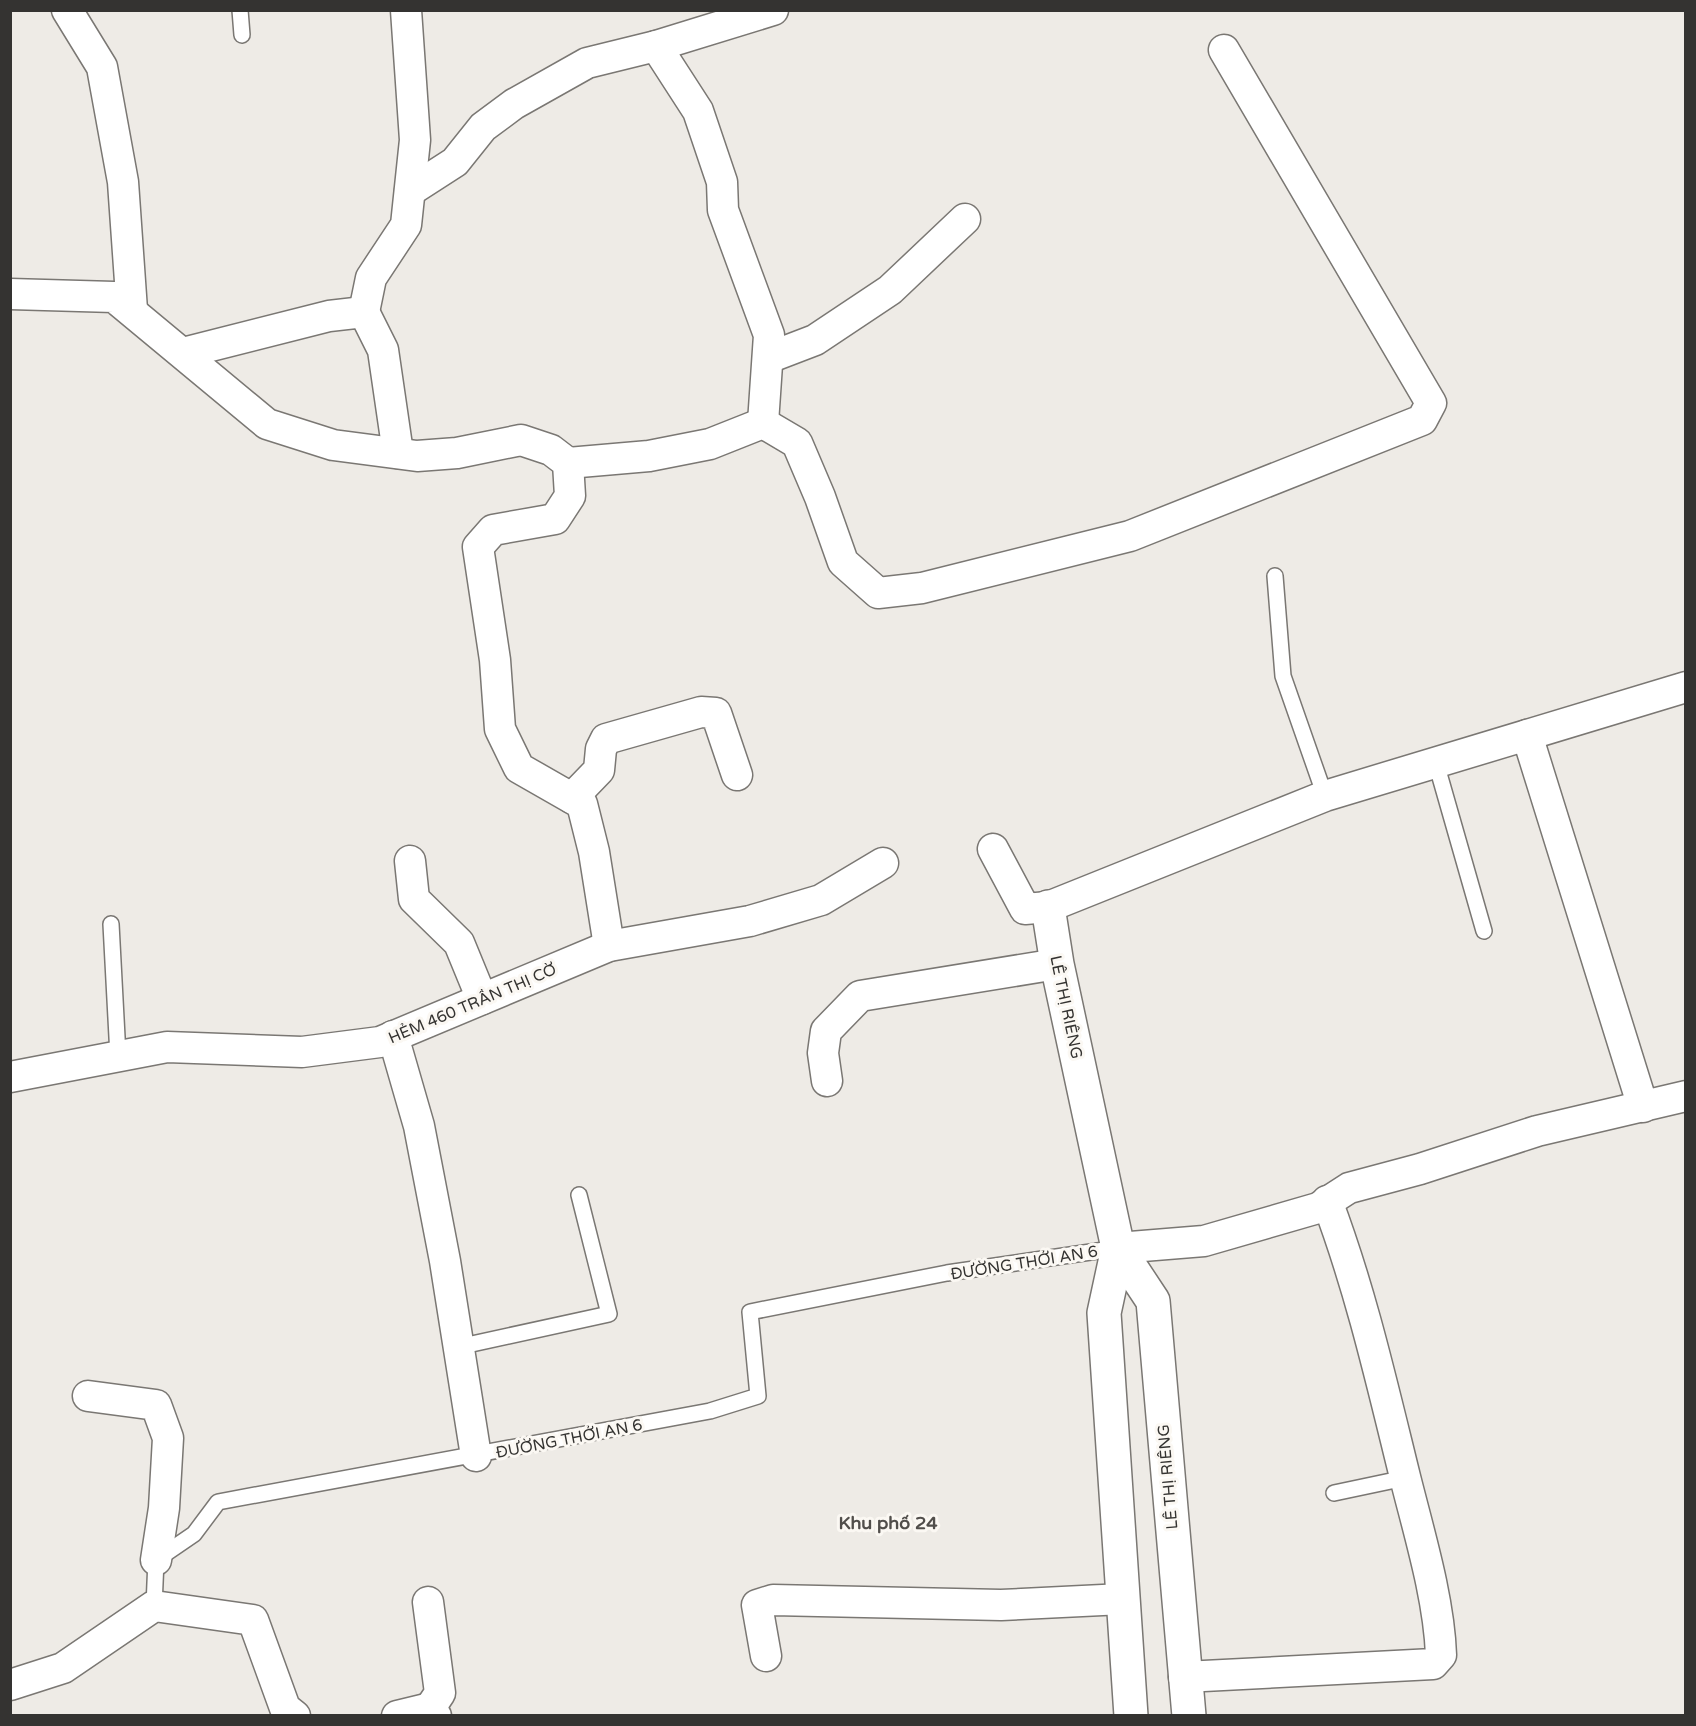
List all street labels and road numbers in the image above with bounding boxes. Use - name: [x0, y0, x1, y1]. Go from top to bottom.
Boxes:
- street label: LÊ THỊ RIÊNG: [1045, 954, 1087, 1061]
- street label: HẺM 460 TRẦN THỊ CỜ: [385, 959, 559, 1048]
- street label: ĐƯỜNG THỚI AN 6: [949, 1241, 1099, 1285]
- street label: ĐƯỜNG THỚI AN 6: [494, 1415, 644, 1463]
- street label: LÊ THỊ RIÊNG: [1153, 1424, 1183, 1530]

